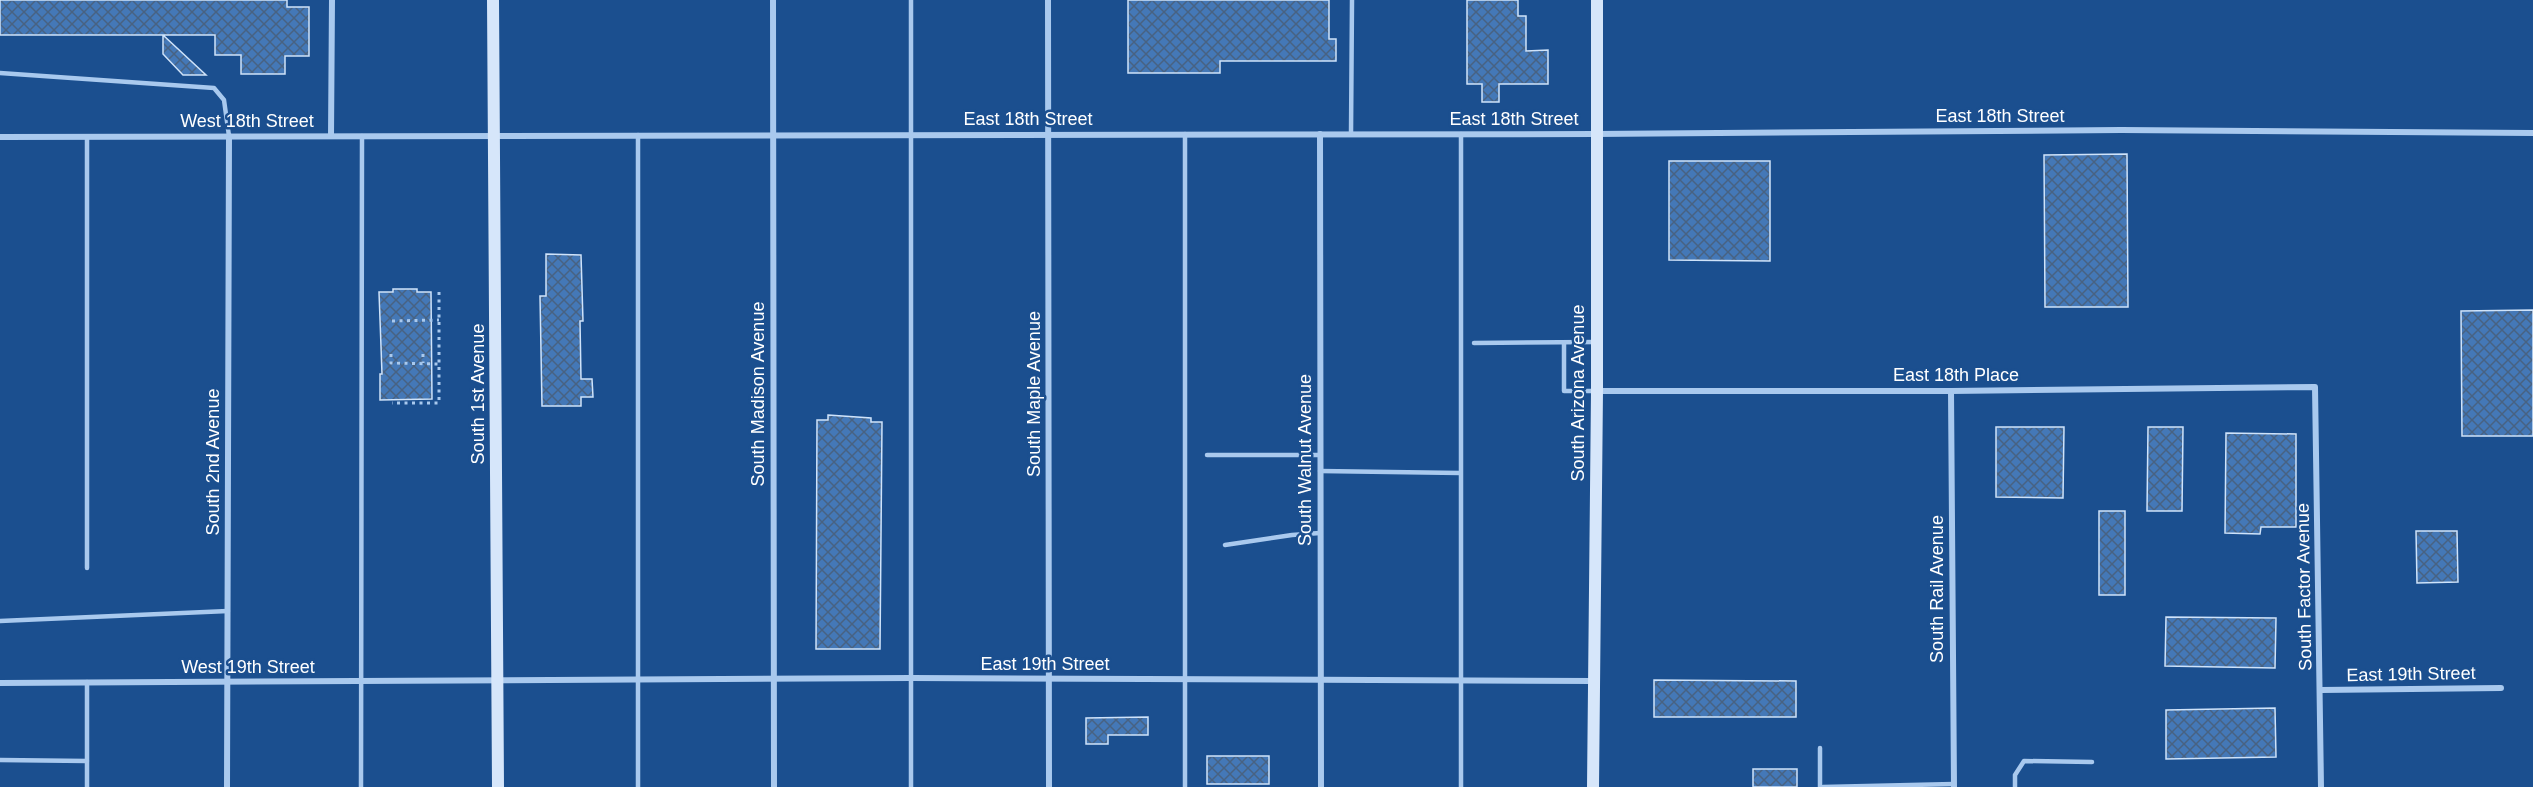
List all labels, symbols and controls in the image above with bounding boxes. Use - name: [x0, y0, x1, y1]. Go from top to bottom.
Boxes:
- street label: East 18th Street: [1935, 106, 2065, 126]
- street label: East 18th Street: [963, 109, 1093, 129]
- street label: East 18th Street: [1449, 109, 1579, 129]
- street label: West 18th Street: [180, 111, 314, 131]
- street label: South Madison Avenue: [748, 302, 768, 486]
- street label: South Arizona Avenue: [1568, 305, 1588, 481]
- street label: South Maple Avenue: [1024, 311, 1044, 477]
- street label: South 1st Avenue: [468, 324, 488, 464]
- street label: East 18th Place: [1893, 365, 2019, 385]
- street label: South Walnut Avenue: [1295, 374, 1315, 546]
- street label: South 2nd Avenue: [203, 389, 223, 535]
- street label: South Factor Avenue: [2293, 503, 2315, 671]
- street label: South Rail Avenue: [1927, 515, 1947, 663]
- street label: East 19th Street: [980, 654, 1110, 674]
- street label: West 19th Street: [181, 657, 315, 677]
- street label: East 19th Street: [2346, 663, 2476, 685]

